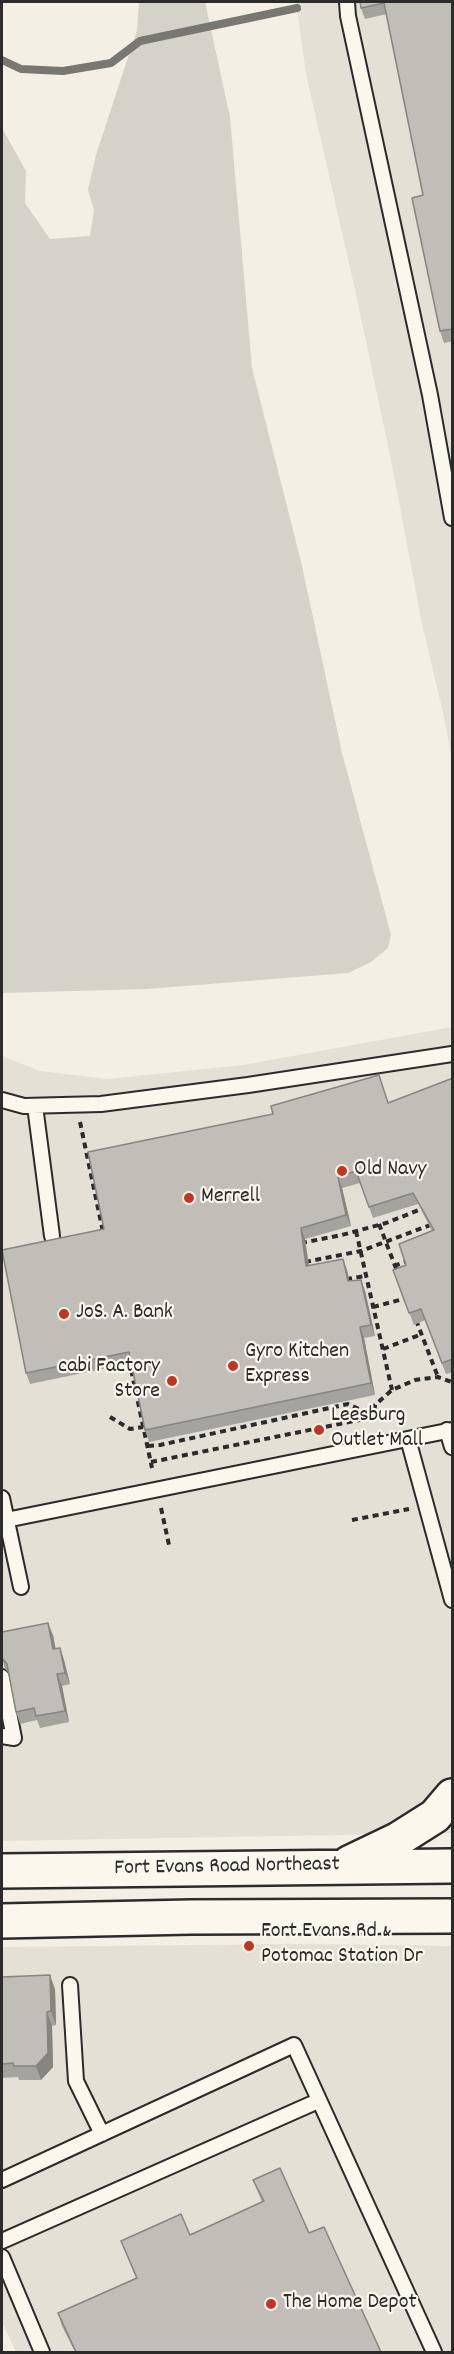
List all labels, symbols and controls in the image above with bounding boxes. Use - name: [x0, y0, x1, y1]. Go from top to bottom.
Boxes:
- place label: Old Navy: [354, 1158, 426, 1184]
- marker: Old Navy: [335, 1164, 349, 1178]
- place label: Merrell: [201, 1185, 260, 1211]
- marker: Merrell: [182, 1191, 196, 1205]
- place label: JoS. A. Bank: [76, 1301, 173, 1327]
- marker: JoS. A. Bank: [57, 1307, 71, 1321]
- place label: Gyro Kitchen Express: [245, 1340, 349, 1392]
- place label: cabi Factory Store: [58, 1355, 160, 1406]
- marker: Gyro Kitchen Express: [226, 1359, 240, 1373]
- marker: cabi Factory Store: [165, 1374, 179, 1388]
- place label: Leesburg Outlet Mall: [331, 1404, 423, 1456]
- marker: Leesburg Outlet Mall: [312, 1423, 326, 1437]
- street label: Fort Evans Road Northeast: [114, 1853, 340, 1883]
- place label: Fort Evans Rd & Potomac Station Dr: [261, 1920, 423, 1972]
- marker: Fort Evans Rd & Potomac Station Dr: [242, 1939, 256, 1953]
- place label: The Home Depot: [283, 2291, 417, 2317]
- marker: The Home Depot: [264, 2297, 278, 2311]

